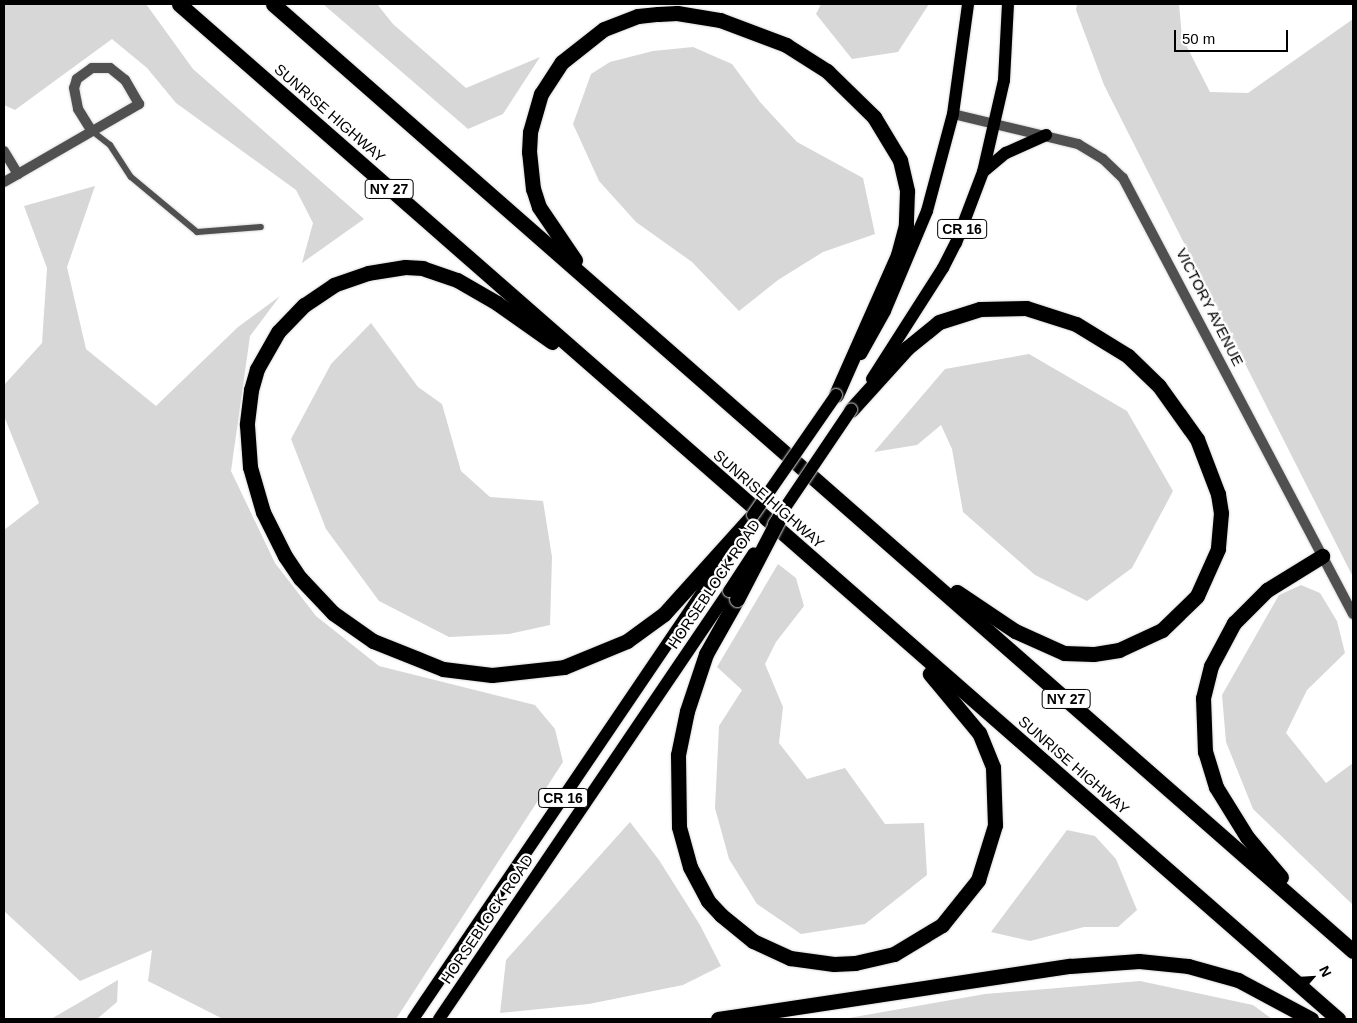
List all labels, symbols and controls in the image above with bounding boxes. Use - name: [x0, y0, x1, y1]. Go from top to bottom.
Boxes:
- scale bar: [1177, 20, 1291, 52]
- text: 50 m: [1182, 30, 1215, 47]
- street label: SUNRISE HIGHWAY: [271, 60, 389, 166]
- road number: NY 27: [364, 178, 414, 200]
- road number: CR 16: [937, 218, 987, 240]
- street label: VICTORY AVENUE: [1172, 245, 1248, 369]
- street label: SUNRISE HIGHWAY: [710, 446, 828, 552]
- street label: HORSEBLOCK ROAD: [664, 516, 764, 652]
- road number: NY 27: [1041, 688, 1091, 711]
- street label: SUNRISE HIGHWAY: [1015, 712, 1133, 818]
- road number: CR 16: [538, 786, 588, 810]
- street label: HORSEBLOCK ROAD: [437, 851, 537, 987]
- north arrow: [1287, 953, 1337, 1003]
- text: N: [1316, 963, 1335, 979]

